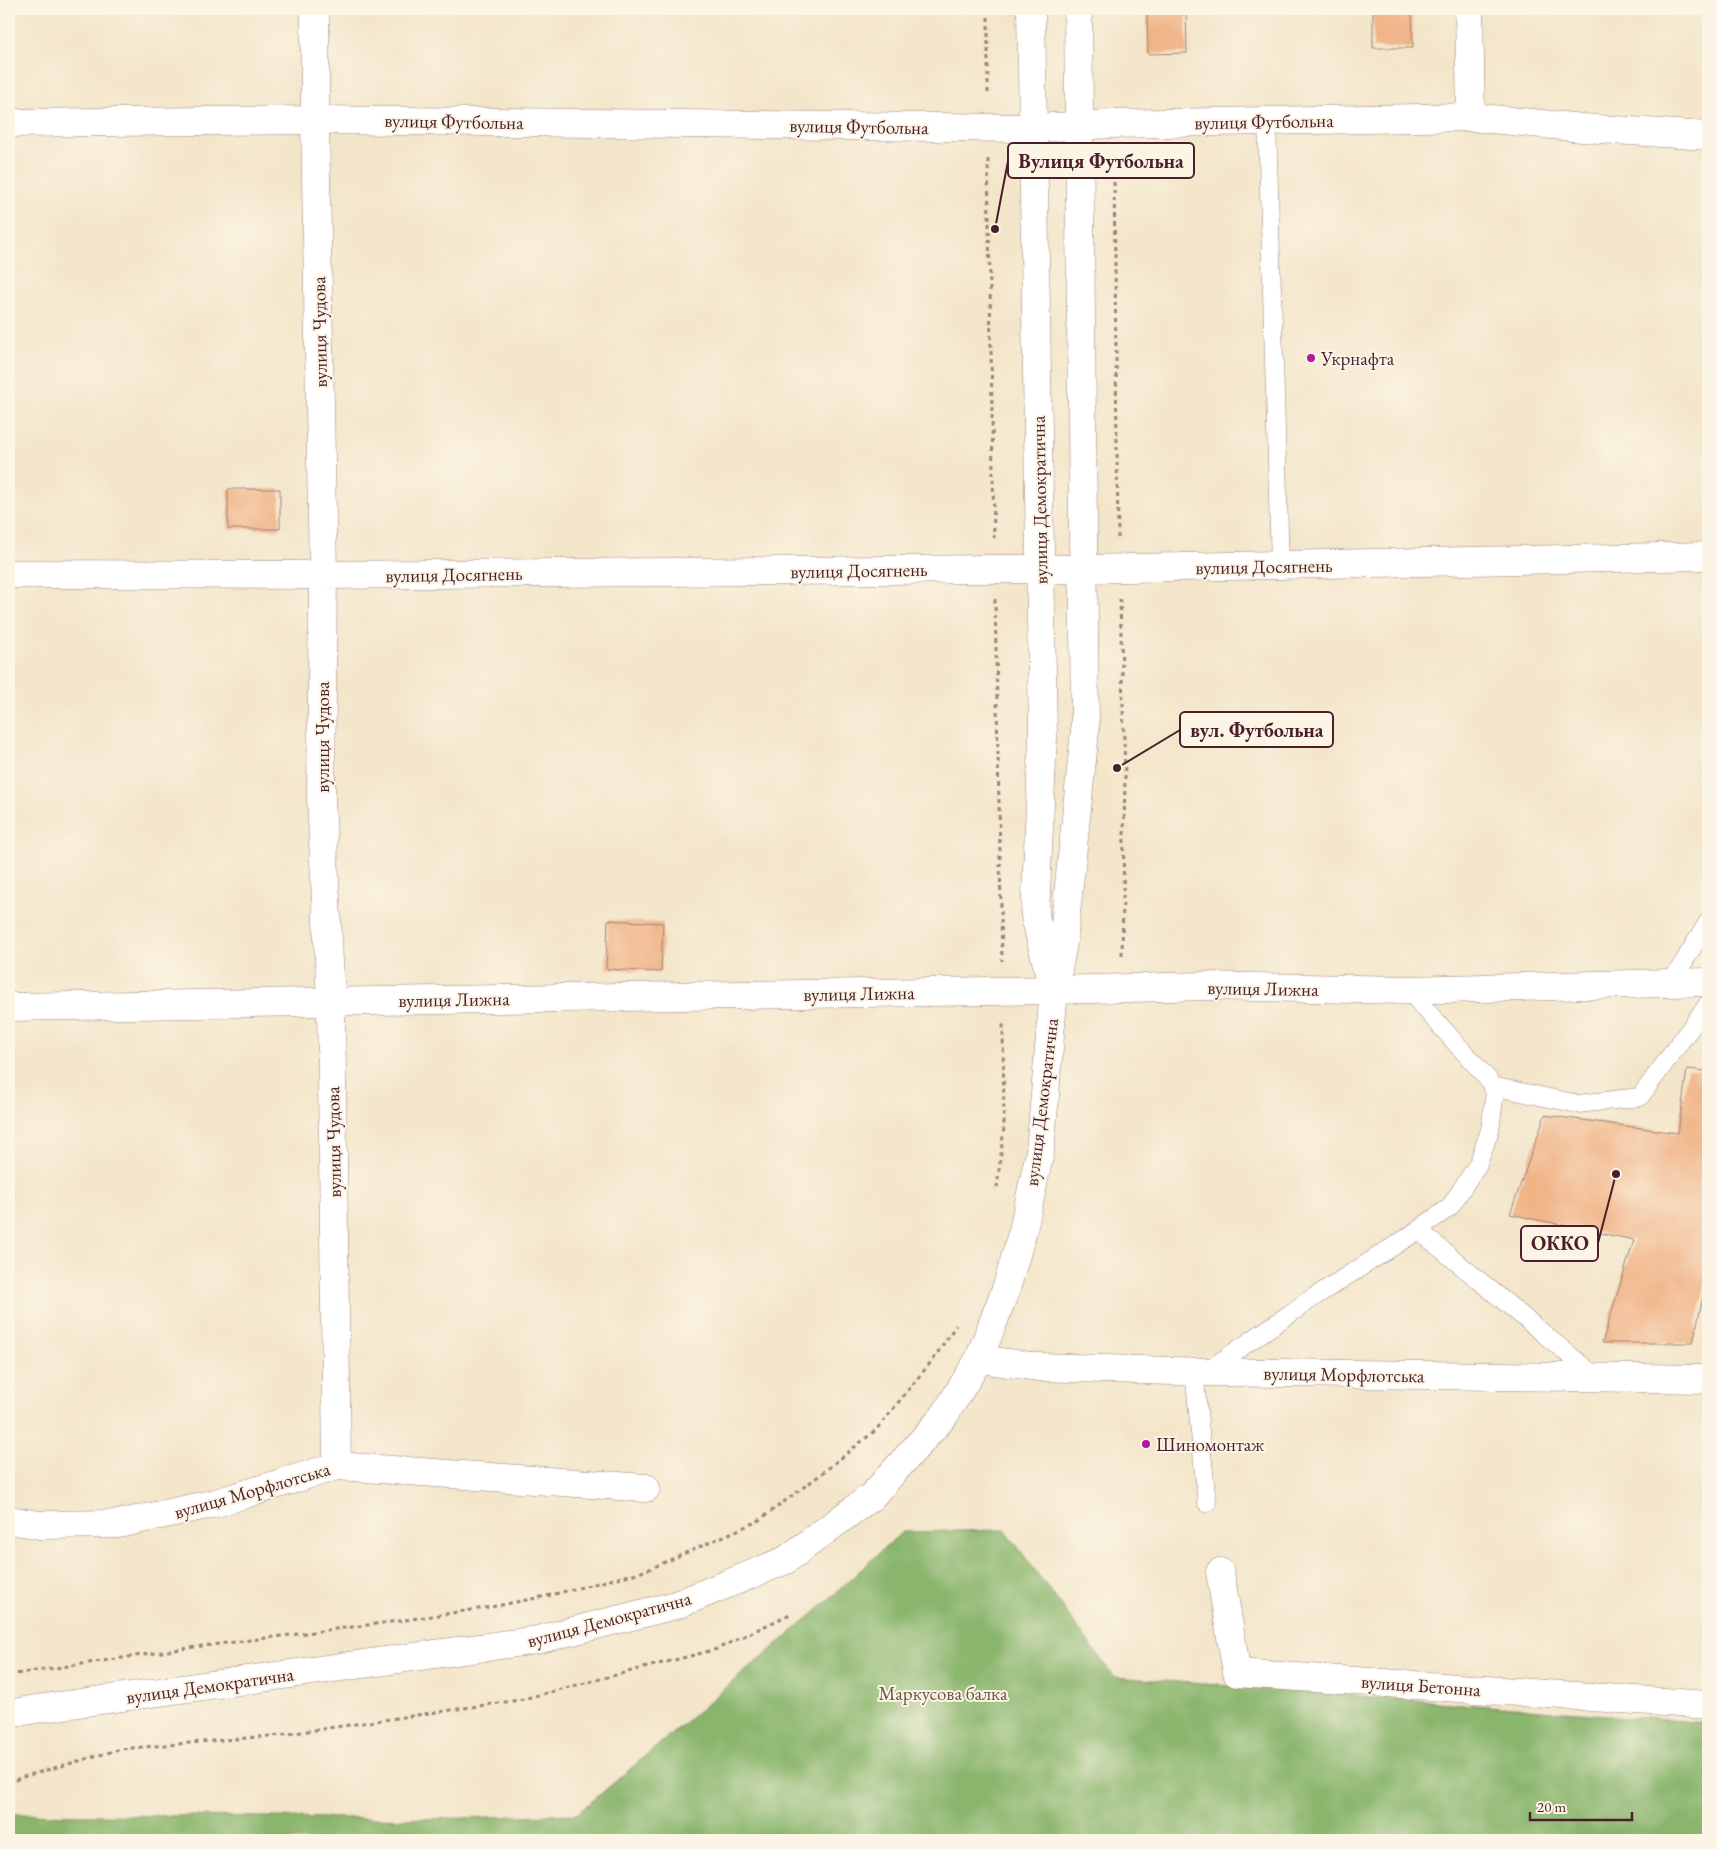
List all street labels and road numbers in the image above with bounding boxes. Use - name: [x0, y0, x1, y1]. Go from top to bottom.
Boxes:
- street label: вулиця Футбольна: [384, 108, 524, 135]
- street label: вулиця Футбольна: [1194, 108, 1334, 135]
- street label: вулиця Футбольна: [789, 113, 929, 140]
- street label: вулиця Чудова: [306, 276, 333, 388]
- street label: вулиця Демократична: [1026, 415, 1053, 585]
- street label: вулиця Досягнень: [1195, 553, 1333, 580]
- street label: вулиця Досягнень: [790, 557, 928, 584]
- street label: вулиця Досягнень: [385, 561, 523, 588]
- street label: вулиця Чудова: [310, 681, 335, 793]
- street label: вулиця Лижна: [1207, 975, 1319, 1002]
- street label: вулиця Лижна: [803, 980, 915, 1007]
- street label: вулиця Лижна: [398, 986, 510, 1013]
- street label: вулиця Демократична: [1019, 1016, 1064, 1187]
- street label: вулиця Чудова: [320, 1086, 347, 1198]
- street label: вулиця Морфлотська: [1263, 1361, 1425, 1388]
- street label: вулиця Морфлотська: [171, 1456, 333, 1525]
- street label: вулиця Демократична: [524, 1585, 694, 1653]
- street label: вулиця Демократична: [125, 1661, 296, 1710]
- street label: вулиця Бетонна: [1360, 1669, 1482, 1702]

